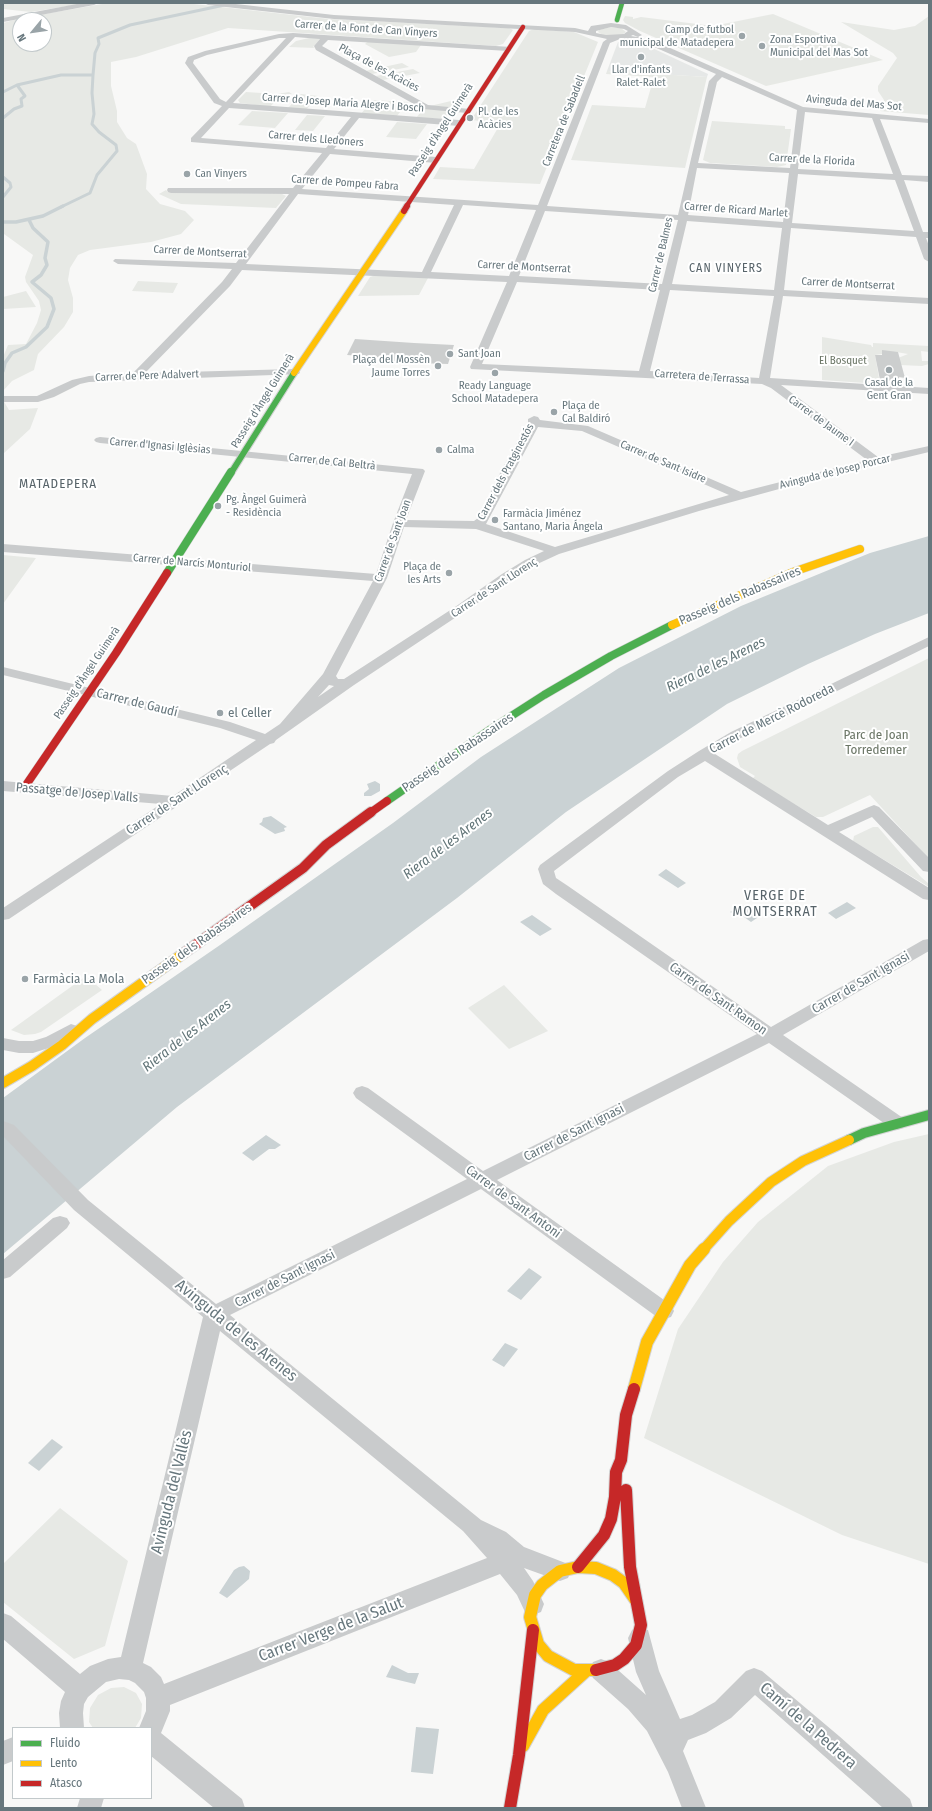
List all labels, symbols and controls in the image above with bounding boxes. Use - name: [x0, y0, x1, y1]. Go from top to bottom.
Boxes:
- north arrow: [12, 12, 52, 52]
- street label: Carrer de la Font de Can Vinyers: [294, 17, 438, 41]
- place label: Camp de futbol municipal de Matadepera: [620, 23, 734, 49]
- marker: Camp de futbol municipal de Matadepera: [737, 31, 747, 41]
- text: N: [15, 32, 29, 44]
- place label: Zona Esportiva Municipal del Mas Sot: [770, 33, 868, 59]
- street label: Plaça de les Acàcies: [336, 41, 422, 95]
- marker: Zona Esportiva Municipal del Mas Sot: [757, 41, 767, 51]
- marker: Llar d'infants Ralet-Ralet: [636, 52, 646, 62]
- place label: Llar d'infants Ralet-Ralet: [612, 63, 670, 89]
- street label: Carretera de Sabadell: [540, 74, 588, 168]
- street label: Passeig d'Àngel Guimerà: [406, 81, 476, 179]
- street label: Carrer de Josep Maria Alegre i Bosch: [262, 91, 424, 115]
- street label: Avinguda del Mas Sot: [806, 92, 902, 114]
- place label: Pl. de les Acàcies: [478, 105, 518, 131]
- marker: Pl. de les Acàcies: [465, 113, 475, 123]
- street label: Carrer dels Lledoners: [268, 128, 364, 150]
- street label: Carrer de la Florida: [769, 151, 855, 169]
- place label: Can Vinyers: [195, 167, 247, 181]
- marker: Can Vinyers: [182, 169, 192, 179]
- street label: Carrer de Pompeu Fabra: [291, 173, 399, 193]
- street label: Carrer de Ricard Marlet: [684, 200, 788, 220]
- street label: Carrer de Balmes: [646, 216, 676, 294]
- street label: Carrer de Montserrat: [153, 243, 247, 261]
- street label: Carrer de Montserrat: [477, 258, 571, 276]
- district label: CAN VINYERS: [689, 262, 763, 276]
- street label: Carrer de Montserrat: [801, 275, 895, 293]
- place label: Sant Joan: [458, 347, 501, 361]
- marker: Sant Joan: [445, 349, 455, 359]
- street label: Passeig d'Àngel Guimerà: [229, 351, 297, 451]
- place label: Plaça del Mossèn Jaume Torres: [353, 353, 430, 379]
- park label: El Bosquet: [819, 354, 867, 368]
- marker: Plaça del Mossèn Jaume Torres: [433, 361, 443, 371]
- marker: Casal de la Gent Gran: [884, 365, 894, 375]
- street label: Carretera de Terrassa: [654, 367, 750, 387]
- street label: Carrer de Pere Adalvert: [95, 368, 199, 384]
- marker: Ready Language School Matadepera: [490, 368, 500, 378]
- place label: Casal de la Gent Gran: [865, 376, 913, 402]
- place label: Ready Language School Matadepera: [452, 379, 538, 405]
- street label: Carrer de Jaume I: [786, 393, 856, 449]
- place label: Plaça de Cal Baldiró: [562, 399, 610, 425]
- marker: Plaça de Cal Baldiró: [549, 407, 559, 417]
- street label: Carrer dels Pratginestós: [475, 422, 537, 522]
- street label: Carrer d'Ignasi Iglèsias: [109, 435, 211, 457]
- street label: Carrer de Sant Isidre: [618, 438, 708, 486]
- place label: Calma: [447, 443, 475, 457]
- marker: Calma: [434, 445, 444, 455]
- street label: Carrer de Cal Beltrà: [288, 451, 376, 473]
- street label: Avinguda de Josep Porcar: [778, 452, 892, 492]
- district label: MATADEPERA: [19, 476, 97, 492]
- place label: Pg. Àngel Guimerà - Residència: [226, 493, 307, 519]
- street label: Carrer de Sant Joan: [372, 498, 414, 584]
- marker: Pg. Àngel Guimerà - Residència: [213, 501, 223, 511]
- place label: Farmàcia Jiménez Santano, Maria Ángela: [503, 507, 603, 533]
- marker: Farmàcia Jiménez Santano, Maria Ángela: [490, 515, 500, 525]
- street label: Carrer de Narcís Monturiol: [132, 551, 252, 575]
- street label: Carrer de Sant Llorenç: [449, 555, 539, 621]
- place label: Plaça de les Arts: [403, 560, 441, 586]
- street label: Passeig dels Rabassaires: [677, 563, 803, 629]
- marker: Plaça de les Arts: [444, 568, 454, 578]
- street label: Passeig d'Àngel Guimerà: [51, 624, 123, 722]
- water label: Riera de les Arenes: [664, 634, 768, 696]
- street label: Carrer de Mercè Rodoreda: [707, 681, 837, 757]
- street label: Carrer de Gaudí: [95, 685, 179, 721]
- place label: el Celler: [228, 705, 271, 721]
- marker: el Celler: [215, 708, 225, 718]
- street label: Passeig dels Rabassaires: [399, 710, 517, 796]
- park label: Parc de Joan Torredemer: [843, 727, 909, 758]
- street label: Carrer de Sant Llorenç: [123, 761, 231, 839]
- street label: Passatge de Josep Valls: [15, 780, 139, 806]
- water label: Riera de les Arenes: [400, 805, 496, 883]
- district label: VERGE DE MONTSERRAT: [732, 888, 818, 920]
- street label: Passeig dels Rabassaires: [139, 900, 255, 988]
- street label: Carrer de Sant Ignasi: [809, 949, 913, 1017]
- street label: Carrer de Sant Ramon: [666, 959, 770, 1039]
- place label: Farmàcia La Mola: [33, 971, 124, 987]
- marker: Farmàcia La Mola: [20, 974, 30, 984]
- water label: Riera de les Arenes: [139, 996, 235, 1076]
- street label: Carrer de Sant Ignasi: [521, 1101, 627, 1165]
- street label: Carrer de Sant Antoni: [462, 1162, 564, 1242]
- street label: Carrer de Sant Ignasi: [232, 1247, 338, 1311]
- street label: Avinguda de les Arenes: [171, 1276, 301, 1386]
- street label: Avinguda del Vallès: [147, 1428, 197, 1556]
- street label: Carrer Verge de la Salut: [256, 1594, 406, 1666]
- street label: Camí de la Pedrera: [756, 1679, 860, 1773]
- legend: [12, 1727, 152, 1799]
- text: Fluido: [50, 1736, 80, 1750]
- text: Lento: [50, 1756, 77, 1770]
- text: Atasco: [50, 1776, 82, 1790]

